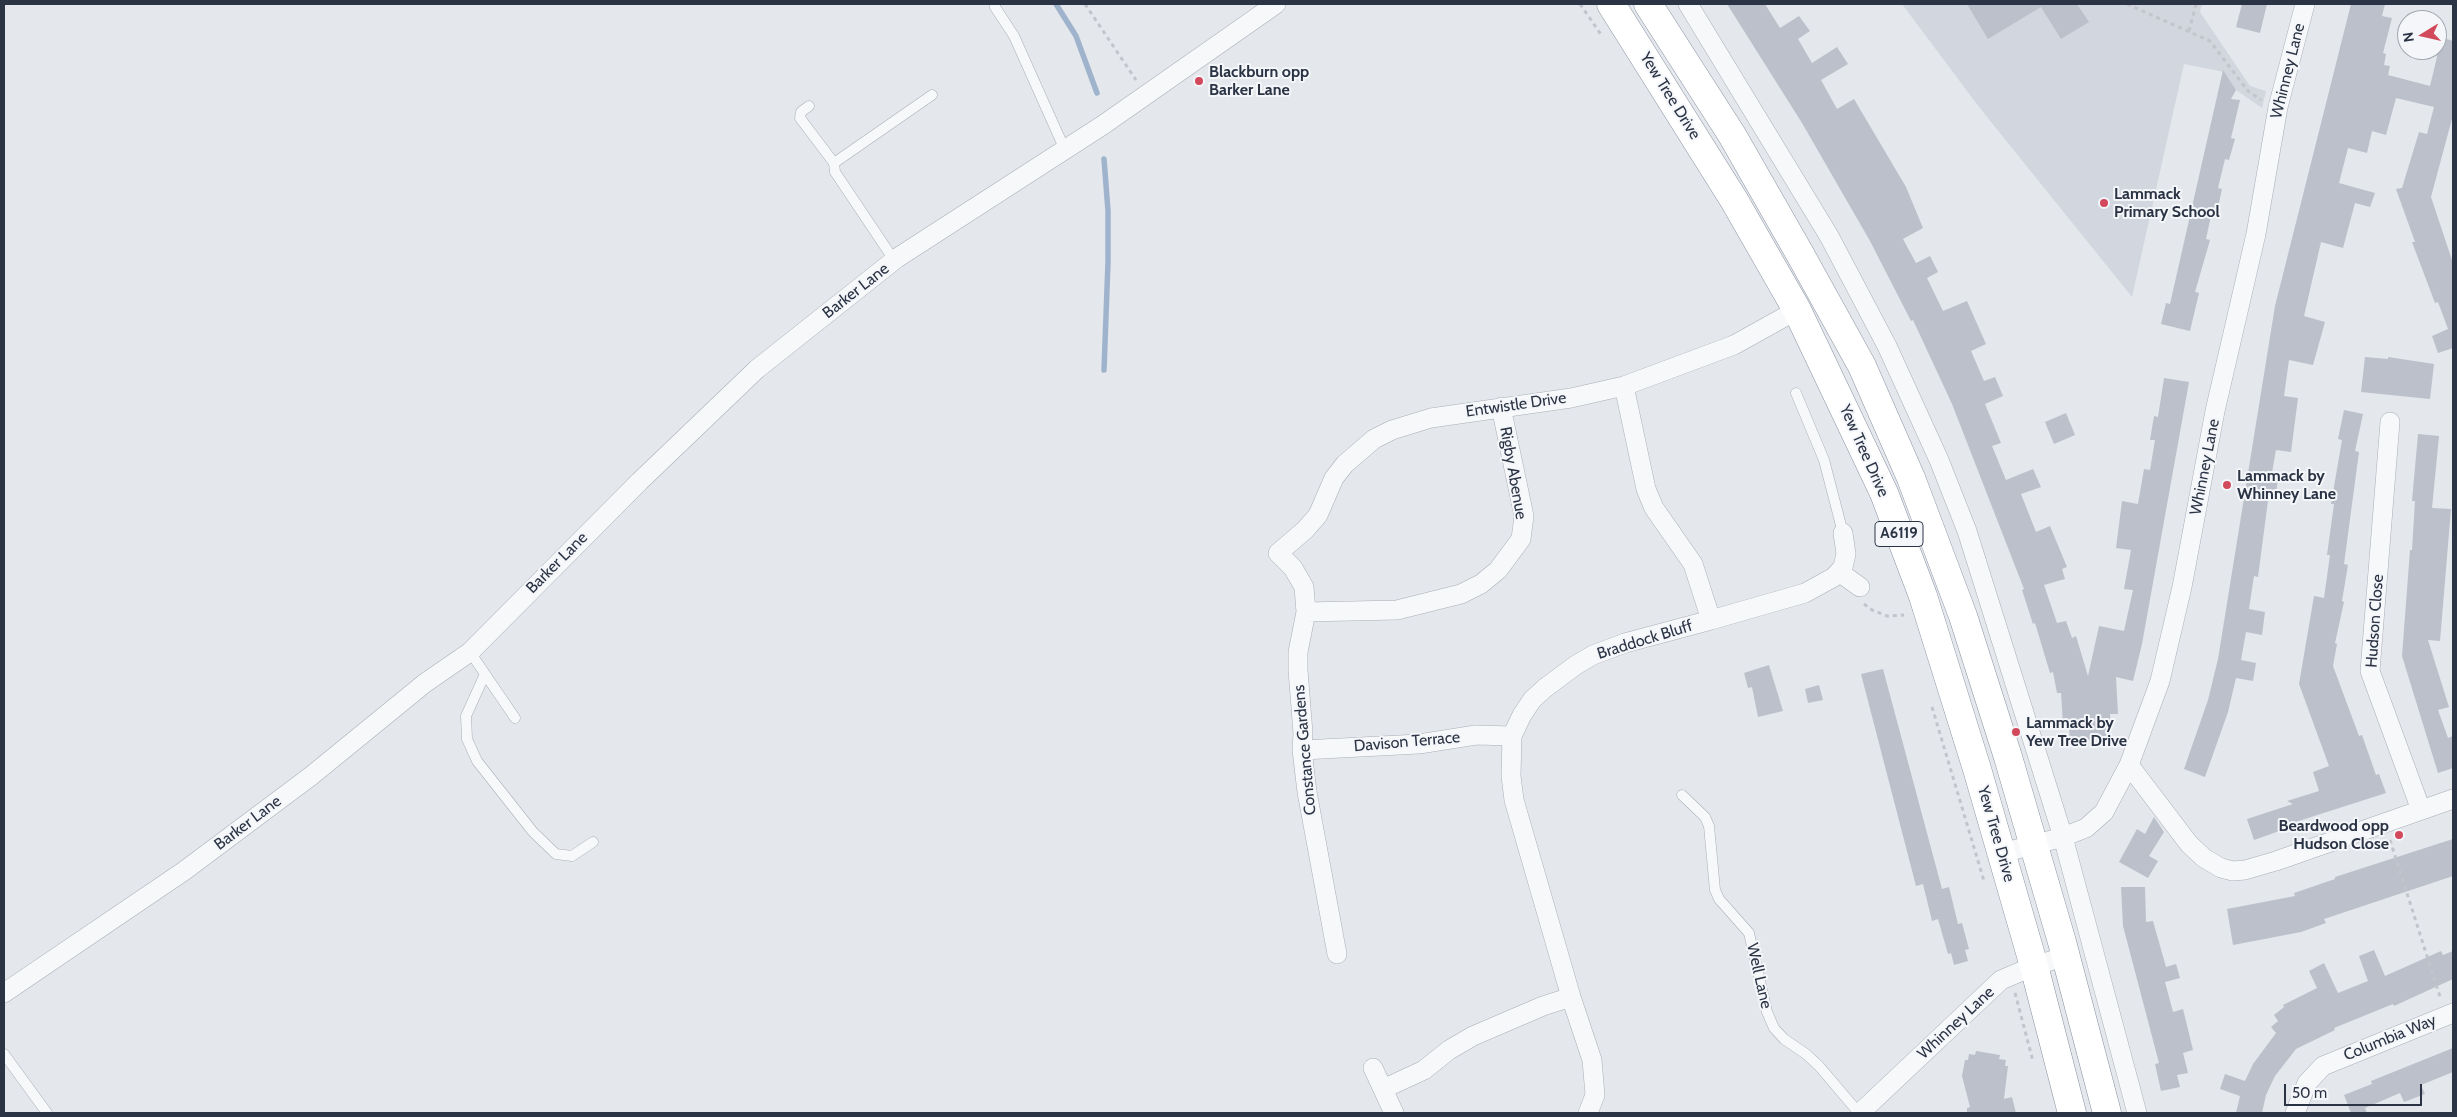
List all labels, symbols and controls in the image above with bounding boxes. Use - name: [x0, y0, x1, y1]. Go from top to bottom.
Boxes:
- north arrow: [2397, 10, 2447, 60]
- street label: Whinney Lane: [2267, 21, 2309, 121]
- text: N: [2399, 31, 2418, 43]
- street label: Yew Tree Drive: [1636, 49, 1704, 143]
- place label: Blackburn opp Barker Lane: [1209, 62, 1309, 100]
- marker: Blackburn opp Barker Lane: [1193, 75, 1205, 87]
- place label: Lammack Primary School: [2114, 184, 2220, 222]
- marker: Lammack Primary School: [2098, 197, 2110, 209]
- street label: Barker Lane: [819, 259, 893, 323]
- street label: Entwistle Drive: [1465, 388, 1567, 422]
- street label: Yew Tree Drive: [1835, 402, 1893, 500]
- street label: Whinney Lane: [2186, 417, 2224, 517]
- street label: Rigby Abenue: [1495, 425, 1531, 521]
- place label: Lammack by Whinney Lane: [2237, 466, 2336, 504]
- marker: Lammack by Whinney Lane: [2221, 479, 2233, 491]
- road number: A6119: [1875, 522, 1923, 546]
- street label: Barker Lane: [522, 528, 592, 598]
- street label: Hudson Close: [2362, 574, 2388, 668]
- street label: Braddock Bluff: [1595, 616, 1695, 664]
- street label: Constance Gardens: [1290, 684, 1320, 816]
- place label: Lammack by Yew Tree Drive: [2026, 713, 2127, 751]
- marker: Lammack by Yew Tree Drive: [2010, 726, 2022, 738]
- street label: Davison Terrace: [1353, 728, 1461, 756]
- street label: Yew Tree Drive: [1973, 784, 2019, 884]
- street label: Barker Lane: [211, 792, 285, 854]
- place label: Beardwood opp Hudson Close: [2279, 816, 2389, 854]
- marker: Beardwood opp Hudson Close: [2393, 829, 2405, 841]
- street label: Well Lane: [1742, 941, 1776, 1011]
- street label: Whinney Lane: [1914, 983, 1998, 1063]
- street label: Columbia Way: [2341, 1011, 2439, 1065]
- scale bar: [2287, 1074, 2424, 1106]
- text: 50 m: [2292, 1084, 2327, 1102]

